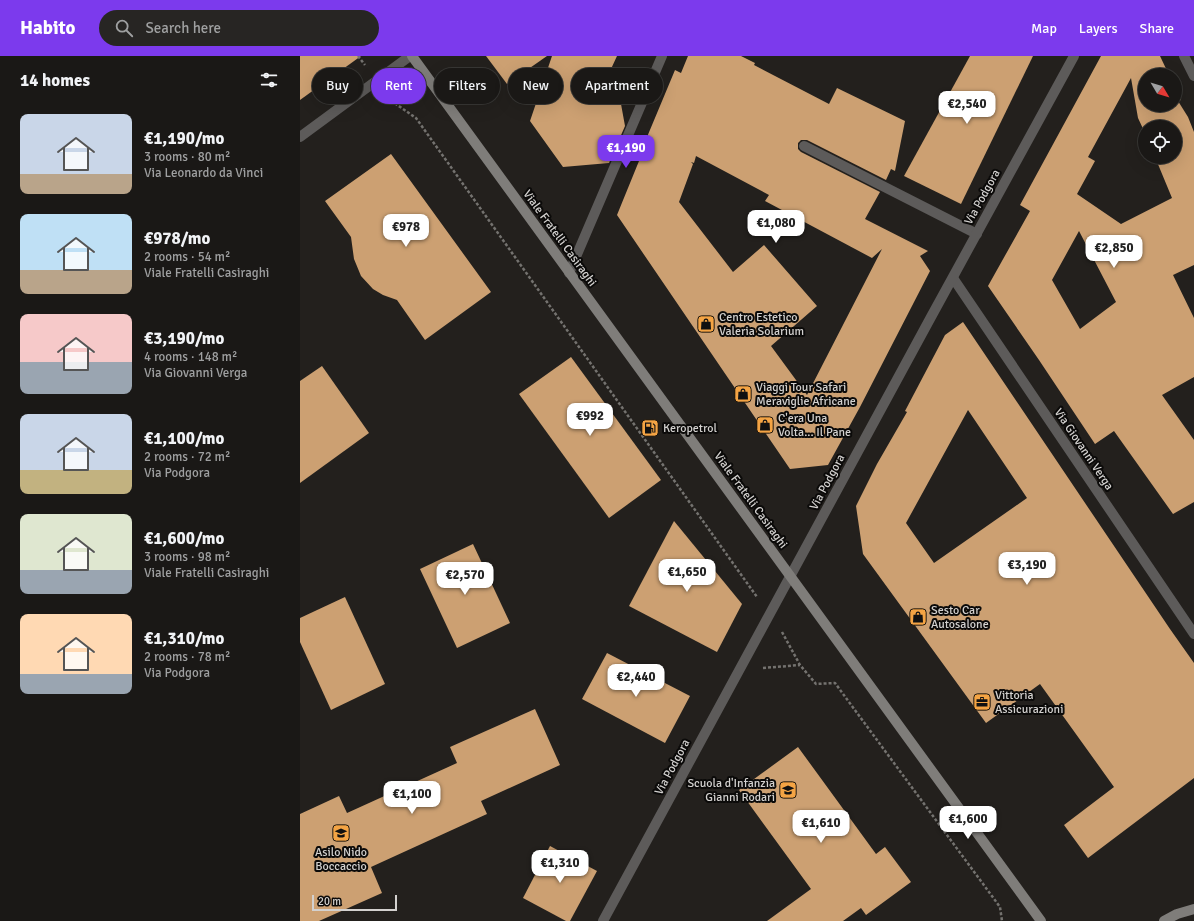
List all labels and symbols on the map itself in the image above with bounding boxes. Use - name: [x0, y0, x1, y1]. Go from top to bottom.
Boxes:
- north arrow: [1138, 68, 1182, 112]
- pin: €2,540: [934, 91, 1000, 125]
- pin: €1,190: [593, 135, 659, 169]
- street label: Via Podgora: [961, 167, 1004, 228]
- street label: Viale Fratelli Casiraghi: [520, 187, 600, 289]
- pin: €1,080: [743, 210, 809, 244]
- pin: €978: [382, 214, 430, 248]
- pin: €2,850: [1081, 235, 1147, 269]
- place label: Centro Estetico Valeria Solarium: [719, 310, 804, 339]
- shop icon: Centro Estetico Valeria Solarium: [696, 314, 716, 334]
- place label: Viaggi Tour Safari Meraviglie Africane: [756, 380, 856, 409]
- shop icon: Viaggi Tour Safari Meraviglie Africane: [733, 384, 753, 404]
- pin: €992: [566, 403, 614, 437]
- street label: Via Giovanni Verga: [1051, 405, 1117, 493]
- place label: C'era Una Volta... Il Pane: [778, 411, 851, 440]
- shop icon: C'era Una Volta... Il Pane: [755, 415, 775, 435]
- fuel station icon: Keropetrol: [640, 418, 660, 438]
- place label: Keropetrol: [663, 421, 717, 436]
- street label: Viale Fratelli Casiraghi: [711, 449, 791, 551]
- street label: Via Podgora: [807, 452, 848, 513]
- pin: €3,190: [994, 552, 1060, 586]
- pin: €1,650: [654, 559, 720, 593]
- pin: €2,570: [432, 562, 498, 596]
- place label: Sesto Car Autosalone: [931, 603, 989, 632]
- shop icon: Sesto Car Autosalone: [908, 607, 928, 627]
- pin: €2,440: [603, 664, 669, 698]
- place label: Vittoria Assicurazioni: [995, 688, 1063, 717]
- office icon: Vittoria Assicurazioni: [972, 692, 992, 712]
- street label: Via Podgora: [652, 737, 693, 798]
- place label: Scuola d'Infanzia Gianni Rodari: [687, 776, 775, 805]
- school or university icon: Scuola d'Infanzia Gianni Rodari: [778, 780, 798, 800]
- pin: €1,100: [379, 781, 445, 815]
- pin: €1,600: [935, 806, 1001, 840]
- pin: €1,610: [788, 810, 854, 844]
- school or university icon: Asilo Nido Boccaccio: [331, 823, 351, 843]
- place label: Asilo Nido Boccaccio: [315, 845, 367, 874]
- pin: €1,310: [527, 850, 593, 884]
- scale bar: [312, 893, 397, 912]

